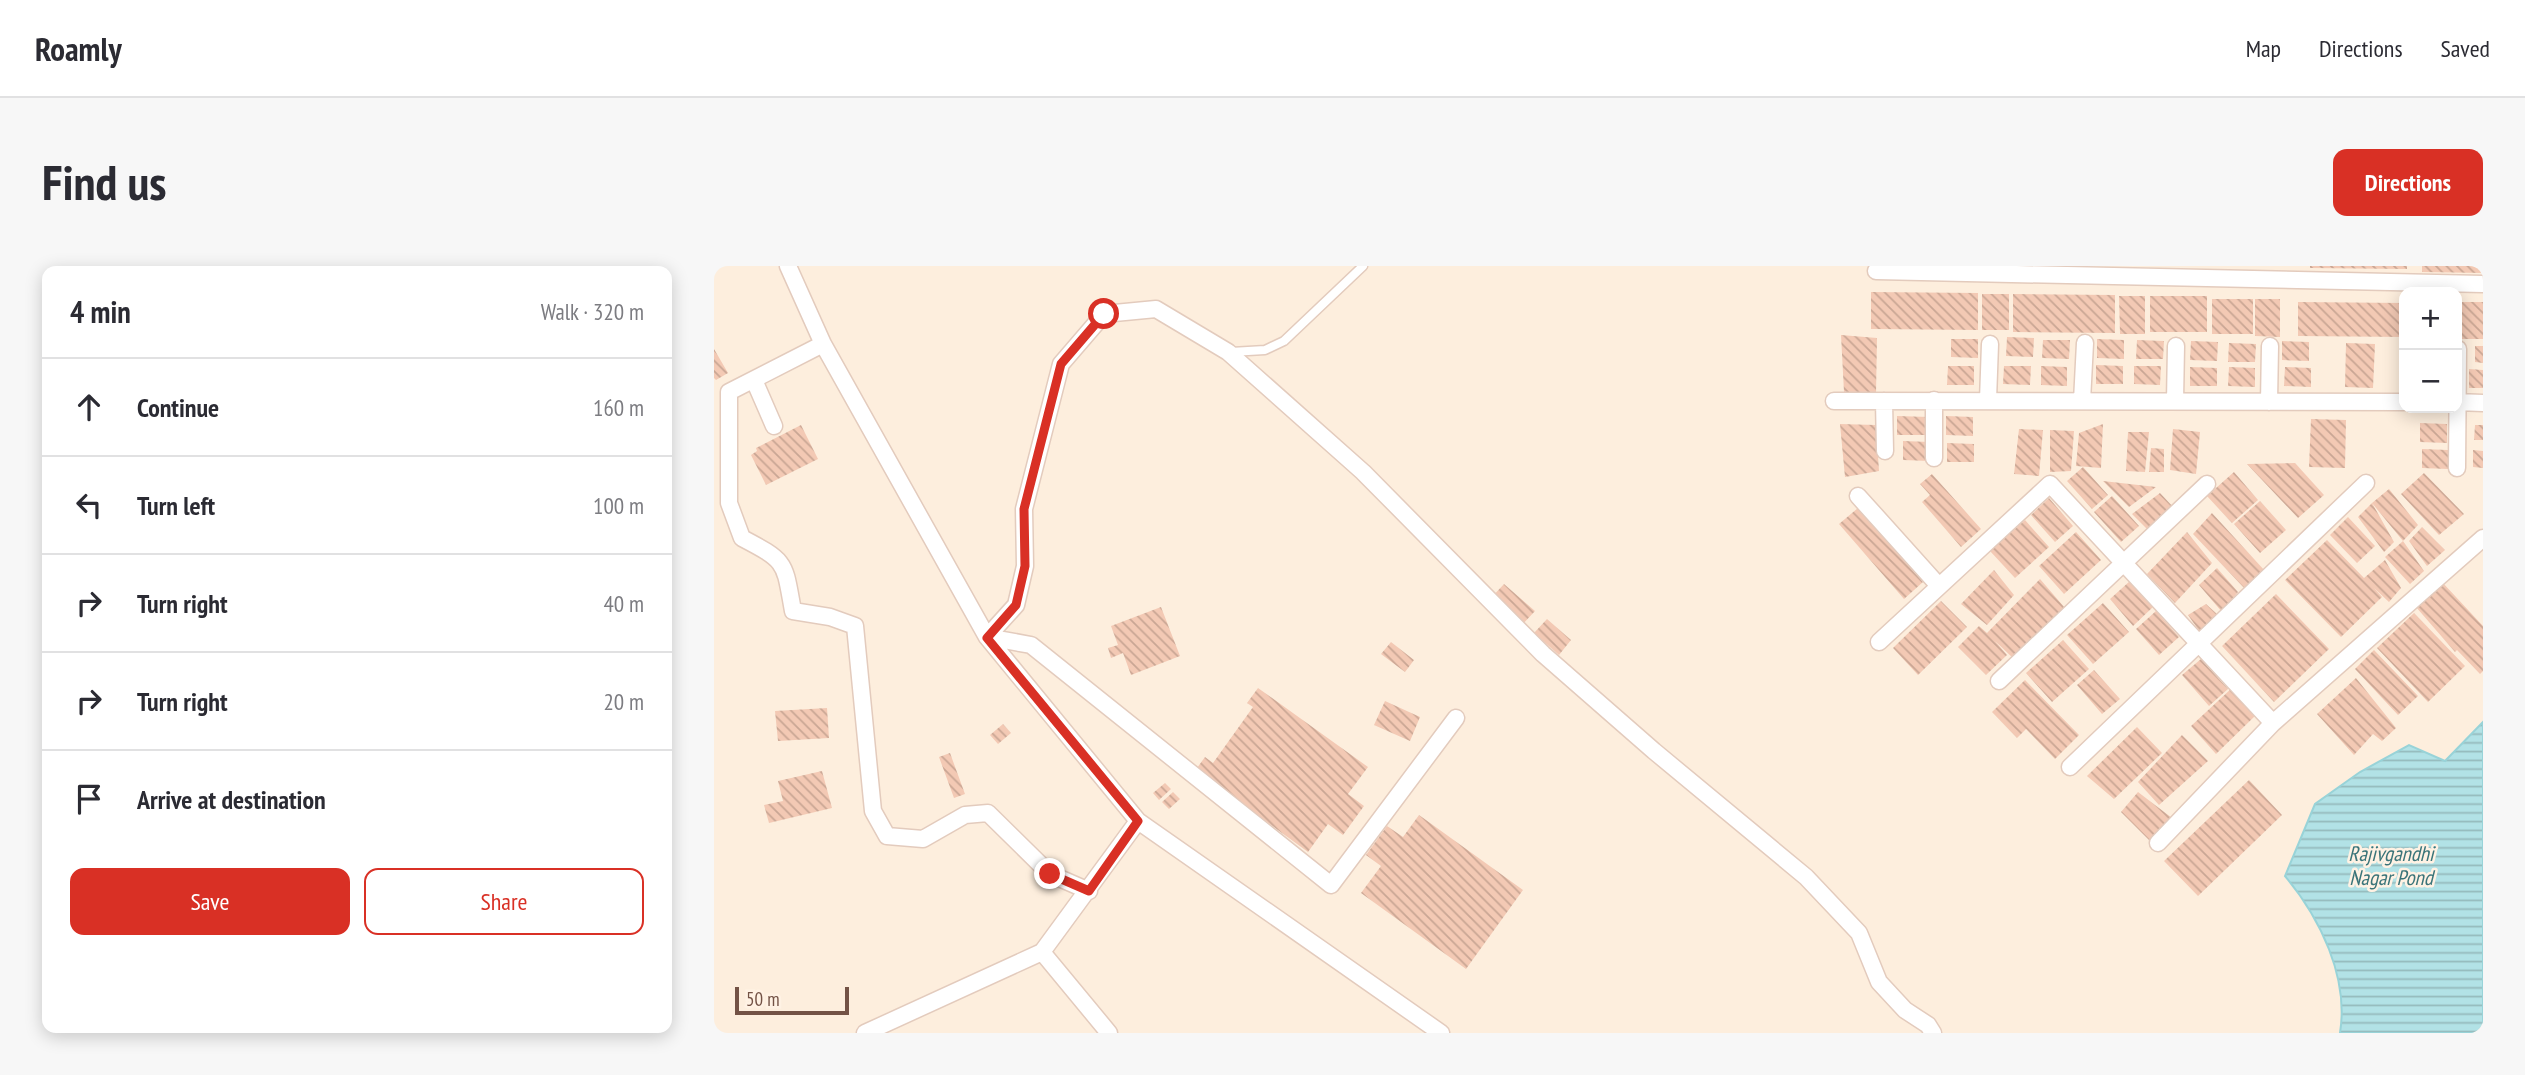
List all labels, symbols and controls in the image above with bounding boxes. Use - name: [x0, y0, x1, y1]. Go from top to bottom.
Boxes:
- text: Roamly: [35, 27, 122, 70]
- text: Map: [2246, 33, 2281, 64]
- text: Directions: [2319, 33, 2403, 64]
- text: Saved: [2441, 33, 2490, 64]
- button: Directions: [2333, 149, 2483, 216]
- text: Find us: [42, 150, 166, 214]
- map controls: [2399, 287, 2462, 413]
- button: +: [2399, 287, 2462, 350]
- text: 4 min: [70, 292, 131, 331]
- text: Walk · 320 m: [541, 297, 644, 326]
- route start: [1088, 298, 1119, 329]
- button: −: [2399, 350, 2462, 413]
- icon: ahead: [70, 388, 108, 426]
- text: Continue: [137, 391, 219, 424]
- text: 160 m: [593, 393, 644, 422]
- icon: left: [70, 486, 108, 524]
- text: Turn left: [137, 489, 215, 522]
- text: 100 m: [593, 491, 644, 520]
- icon: right: [70, 584, 108, 622]
- text: Turn right: [137, 587, 228, 620]
- text: 40 m: [603, 589, 644, 618]
- icon: right: [70, 682, 108, 720]
- text: Turn right: [137, 685, 228, 718]
- text: 20 m: [603, 687, 644, 716]
- icon: arrive: [70, 780, 108, 818]
- text: Arrive at destination: [137, 783, 326, 816]
- water label: Rajivgandhi Nagar Pond: [2348, 840, 2436, 891]
- route end: [1034, 858, 1065, 889]
- button: Save: [70, 868, 350, 935]
- button: Share: [364, 868, 644, 935]
- scale bar: [735, 984, 849, 1016]
- text: 50 m: [746, 987, 780, 1011]

